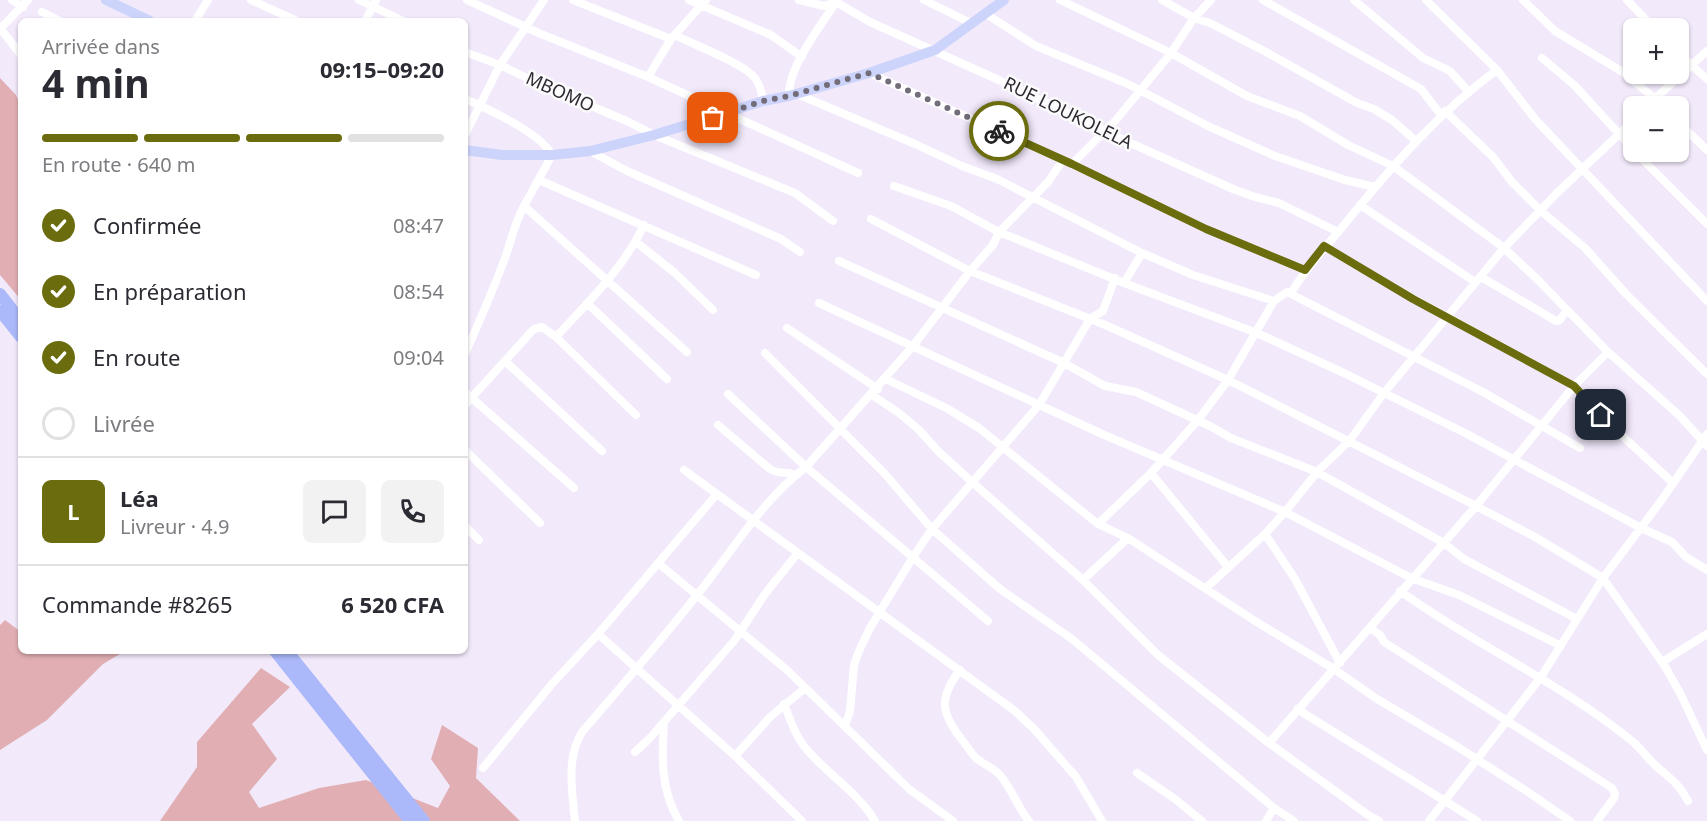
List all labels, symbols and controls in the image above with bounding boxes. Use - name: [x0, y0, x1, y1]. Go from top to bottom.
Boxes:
- map controls: [1623, 18, 1689, 162]
- button: +: [1623, 18, 1689, 84]
- text: Arrivée dans: [42, 33, 160, 60]
- text: 09:15–09:20: [320, 54, 444, 84]
- text: 4 min: [42, 56, 149, 109]
- street label: MBOMO: [522, 65, 598, 117]
- street label: RUE LOUKOLELA: [1000, 71, 1137, 154]
- pin: [687, 92, 738, 143]
- button: −: [1623, 96, 1689, 162]
- icon: bag: [696, 101, 729, 134]
- courier: [969, 101, 1029, 161]
- icon: bike: [983, 115, 1016, 148]
- text: En route · 640 m: [42, 151, 195, 178]
- icon: check: [42, 209, 75, 242]
- text: Confirmée: [93, 210, 202, 240]
- text: 08:47: [393, 212, 444, 239]
- icon: check: [42, 275, 75, 308]
- text: En préparation: [93, 276, 247, 306]
- text: 08:54: [393, 278, 444, 305]
- icon: check: [42, 341, 75, 374]
- text: En route: [93, 342, 180, 372]
- text: 09:04: [393, 344, 444, 371]
- pin: [1575, 389, 1626, 440]
- icon: home: [1584, 398, 1617, 431]
- text: Livrée: [93, 408, 155, 438]
- button: chat: [303, 480, 366, 543]
- button: phone: [381, 480, 444, 543]
- text: Léa: [120, 483, 159, 513]
- text: L: [67, 496, 80, 526]
- text: Livreur · 4.9: [120, 513, 230, 540]
- text: Commande #8265: [42, 589, 233, 619]
- text: 6 520 CFA: [341, 589, 444, 619]

